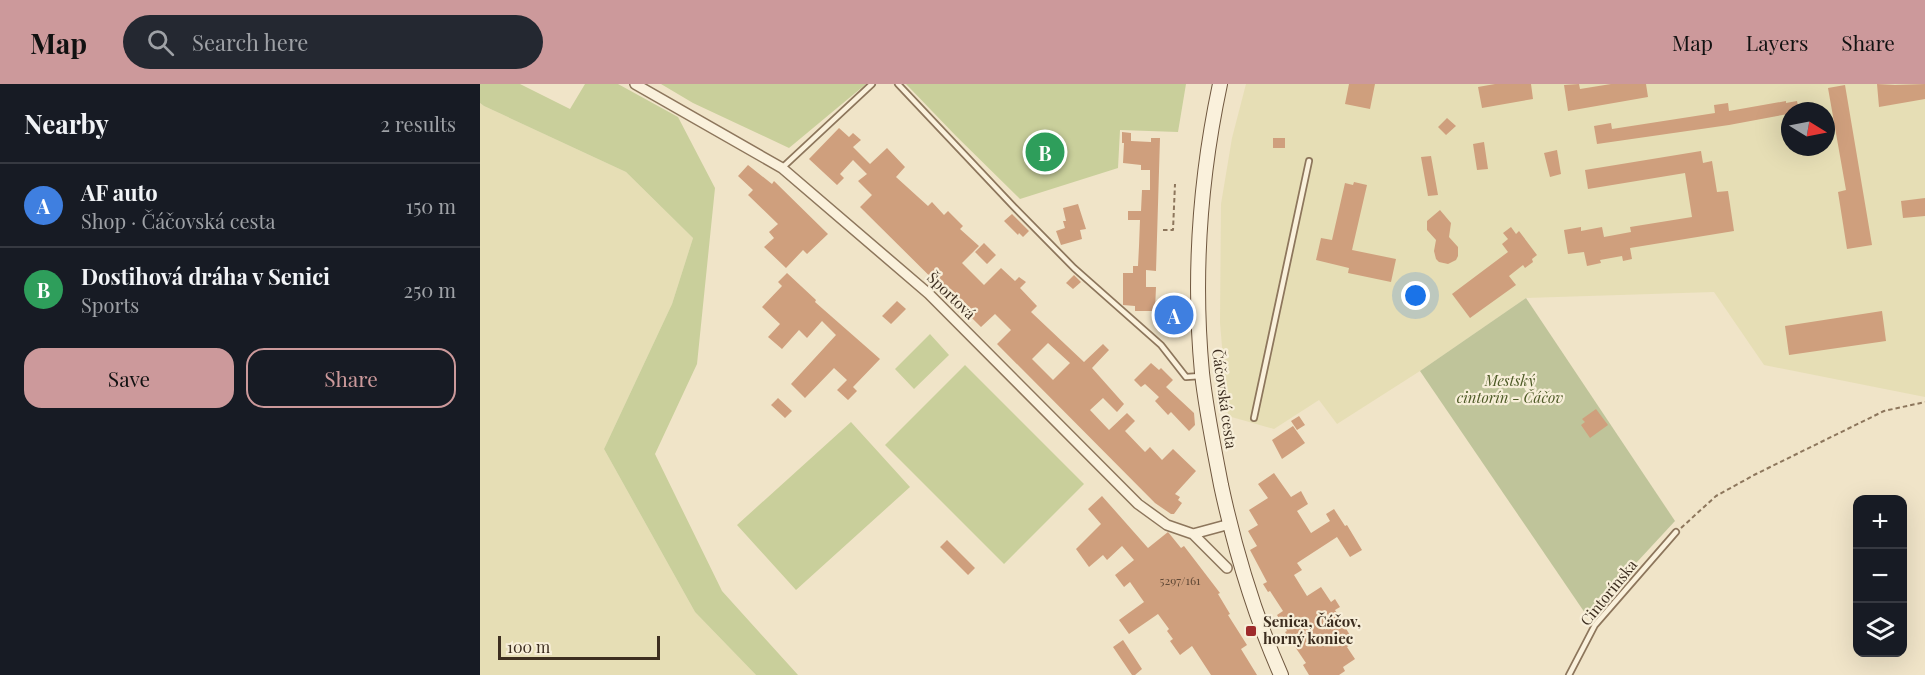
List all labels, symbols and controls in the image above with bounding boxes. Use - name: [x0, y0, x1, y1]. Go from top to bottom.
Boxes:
- search box: [123, 15, 543, 69]
- text: Map: [30, 24, 87, 61]
- icon: search: [144, 26, 177, 59]
- text: Search here: [192, 27, 308, 57]
- text: Map: [1672, 28, 1713, 56]
- text: Layers: [1746, 28, 1808, 56]
- text: Share: [1841, 28, 1895, 56]
- north arrow: [1781, 102, 1835, 156]
- text: Nearby: [24, 106, 109, 141]
- text: 2 results: [381, 110, 456, 137]
- pin: B: [1026, 130, 1064, 174]
- text: AF auto: [81, 177, 158, 207]
- text: A: [37, 192, 50, 219]
- text: 150 m: [406, 192, 456, 219]
- text: Shop · Čáčovská cesta: [81, 207, 276, 234]
- text: Dostihová dráha v Senici: [81, 261, 330, 291]
- street label: Športová: [923, 267, 981, 324]
- text: B: [37, 276, 50, 303]
- text: 250 m: [403, 276, 456, 303]
- your location: [1401, 281, 1430, 310]
- text: Sports: [81, 291, 139, 318]
- pin: A: [1154, 292, 1194, 338]
- button: Save: [24, 348, 234, 408]
- button: Share: [246, 348, 456, 408]
- street label: Čáčovská cesta: [1208, 348, 1242, 451]
- park label: Mestský cintorín - Čáčov: [1457, 370, 1563, 407]
- map controls: [1853, 495, 1907, 657]
- button: +: [1853, 495, 1907, 549]
- button: −: [1853, 549, 1907, 603]
- street label: Cintorínska: [1575, 555, 1641, 630]
- house number: 5297/161: [1159, 572, 1201, 588]
- button: layers: [1853, 603, 1907, 657]
- place label: Senica, Čáčov, horný koniec: [1263, 611, 1361, 648]
- marker: Senica, Čáčov, horný koniec: [1244, 624, 1258, 638]
- scale bar: [498, 633, 660, 660]
- text: 100 m: [507, 636, 550, 657]

